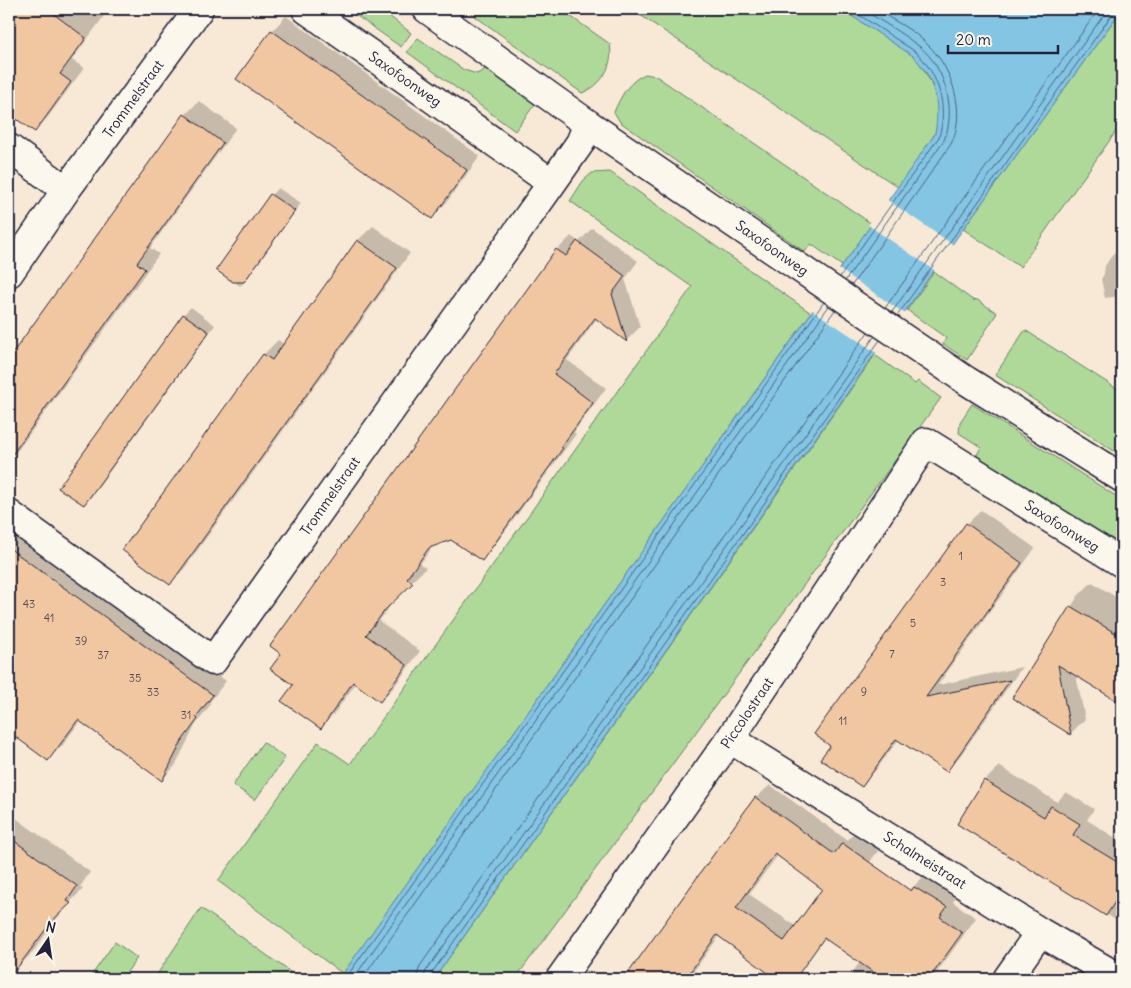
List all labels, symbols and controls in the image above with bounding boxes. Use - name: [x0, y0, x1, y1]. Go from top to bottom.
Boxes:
- scale bar: [948, 22, 1058, 54]
- text: 20 m: [956, 30, 991, 49]
- street label: Saxofoonweg: [365, 47, 445, 111]
- street label: Trommelstraat: [99, 56, 168, 142]
- street label: Saxofoonweg: [732, 216, 812, 280]
- street label: Trommelstraat: [296, 453, 364, 539]
- street label: Saxofoonweg: [1021, 496, 1103, 556]
- house number: 1: [959, 549, 963, 563]
- house number: 3: [940, 575, 946, 589]
- house number: 43: [23, 597, 35, 611]
- house number: 41: [44, 611, 54, 625]
- house number: 5: [910, 616, 916, 630]
- house number: 39: [75, 634, 87, 648]
- house number: 7: [889, 647, 895, 661]
- house number: 37: [97, 648, 109, 662]
- house number: 35: [129, 671, 141, 685]
- street label: Piccolostraat: [717, 674, 777, 752]
- house number: 33: [147, 685, 159, 699]
- house number: 9: [861, 685, 867, 699]
- house number: 31: [181, 708, 191, 722]
- house number: 11: [839, 714, 847, 728]
- street label: Schalmeistraat: [880, 827, 970, 893]
- north arrow: [22, 916, 72, 966]
- text: N: [44, 917, 58, 937]

